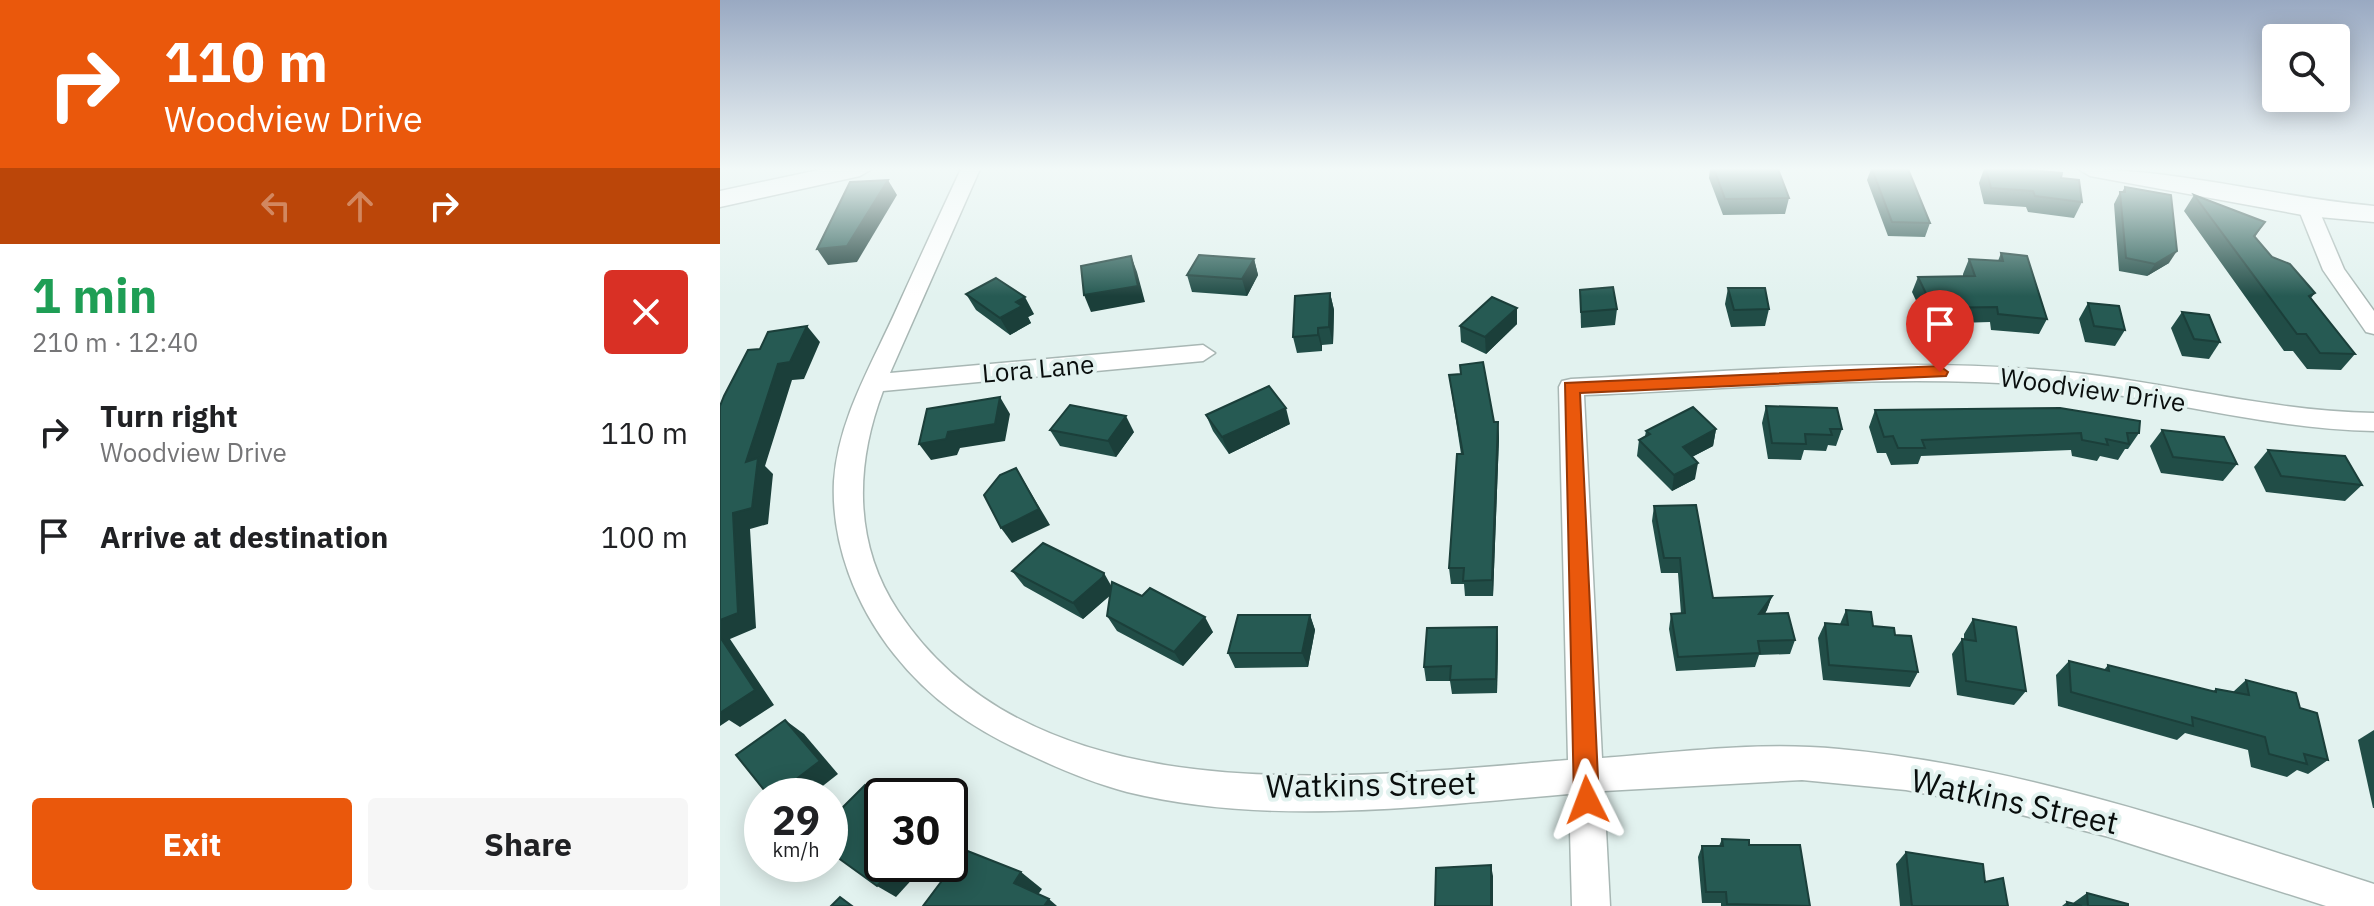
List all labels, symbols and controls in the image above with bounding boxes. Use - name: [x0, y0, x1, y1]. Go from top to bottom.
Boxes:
- map controls: [2262, 24, 2350, 112]
- button: search: [2262, 24, 2350, 112]
- text: 110 m: [164, 25, 328, 97]
- icon: right: [32, 32, 136, 136]
- text: Woodview Drive: [164, 95, 423, 142]
- icon: left: [254, 184, 298, 228]
- icon: ahead: [338, 184, 382, 228]
- icon: right: [422, 184, 466, 228]
- text: 1 min: [32, 264, 157, 326]
- button: close: [604, 270, 688, 354]
- pin: [1906, 290, 1974, 372]
- icon: arrive: [1918, 302, 1962, 346]
- text: 210 m · 12:40: [32, 325, 198, 359]
- street label: Lora Lane: [980, 346, 1096, 390]
- street label: Woodview Drive: [1998, 359, 2188, 419]
- text: Turn right: [100, 396, 238, 435]
- icon: right: [32, 410, 76, 454]
- text: 110 m: [601, 413, 688, 452]
- text: Woodview Drive: [100, 435, 287, 469]
- icon: arrive: [32, 514, 76, 558]
- text: Arrive at destination: [100, 517, 388, 556]
- text: 100 m: [601, 517, 688, 556]
- position arrow: [1545, 758, 1629, 842]
- street label: Watkins Street: [1908, 759, 2122, 843]
- street label: Watkins Street: [1265, 761, 1477, 807]
- speed limit sign: 30: [864, 778, 968, 882]
- text: 29: [772, 794, 820, 846]
- button: Exit: [32, 798, 352, 890]
- button: Share: [368, 798, 688, 890]
- text: km/h: [772, 836, 820, 863]

